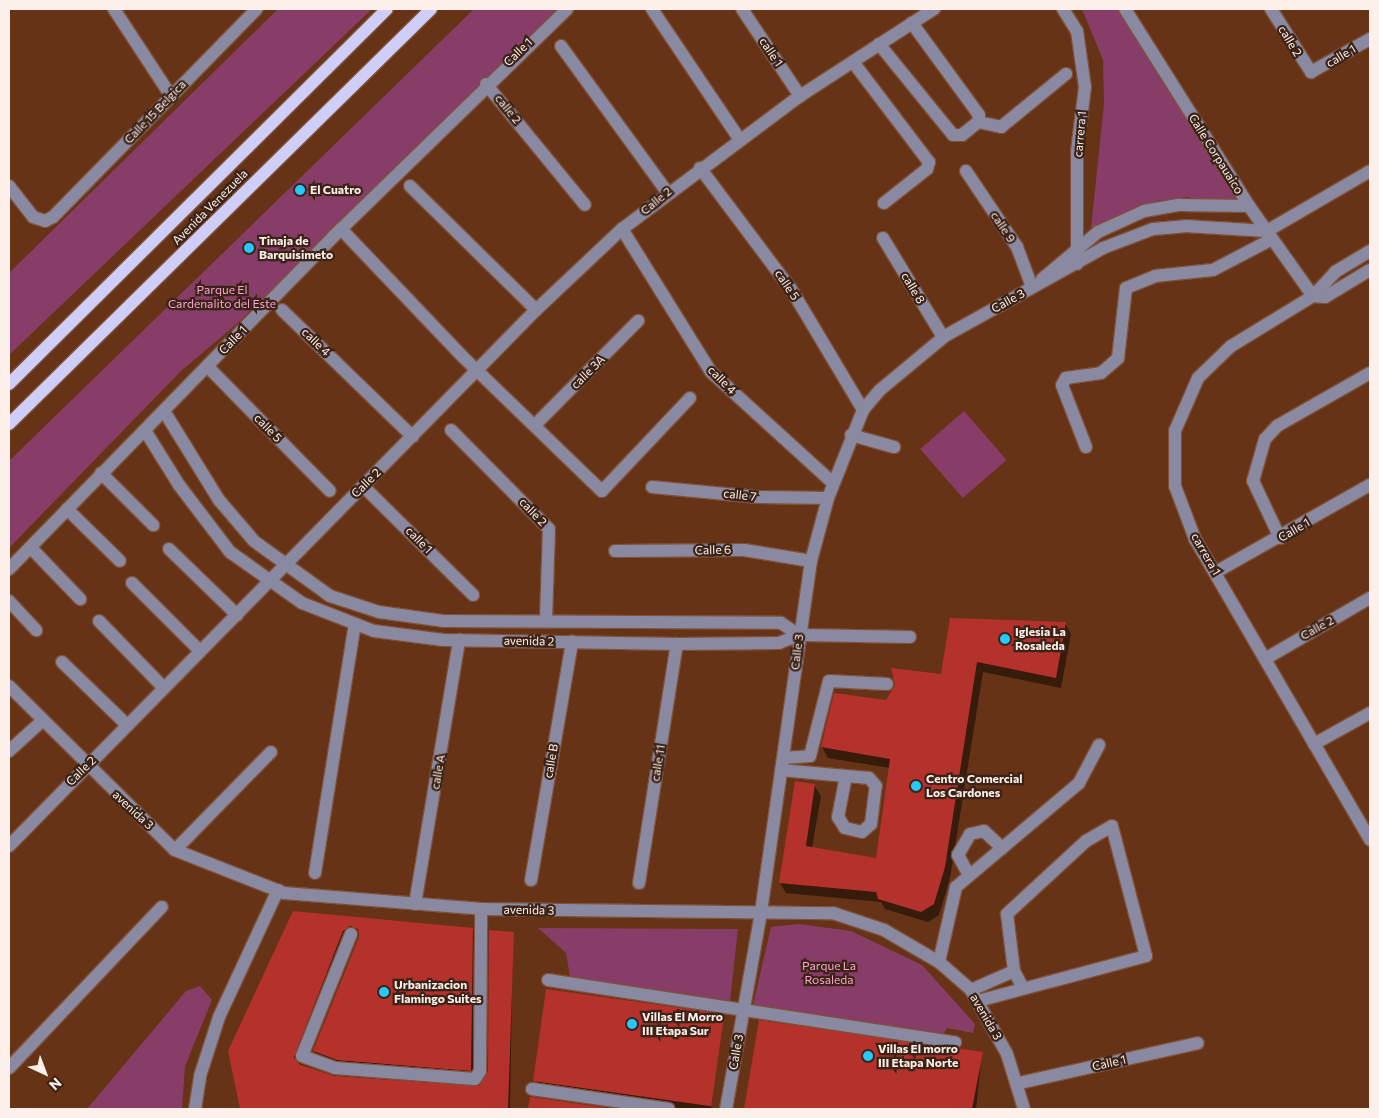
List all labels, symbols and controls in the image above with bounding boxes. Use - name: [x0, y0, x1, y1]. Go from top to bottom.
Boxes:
- street label: calle 2: [1275, 23, 1305, 59]
- street label: Calle 1: [501, 35, 535, 69]
- street label: calle 1: [756, 35, 786, 69]
- street label: calle 1: [1324, 42, 1358, 70]
- street label: Calle 15 Belgica: [121, 77, 189, 147]
- street label: calle 2: [492, 91, 524, 127]
- street label: carrera 1: [1071, 110, 1089, 158]
- street label: Calle Corpauaico: [1186, 111, 1246, 197]
- street label: Avenida Venezuela: [169, 166, 251, 248]
- place label: El Cuatro: [310, 183, 361, 197]
- marker: El Cuatro: [294, 184, 306, 196]
- street label: Calle 2: [638, 184, 674, 218]
- street label: calle 9: [987, 209, 1019, 245]
- place label: Tinaja de Barquisimeto: [259, 234, 333, 262]
- marker: Tinaja de Barquisimeto: [243, 242, 255, 254]
- street label: calle 5: [772, 267, 802, 303]
- street label: calle 8: [898, 270, 928, 306]
- park label: Parque El Cardenalito del Este: [168, 283, 276, 311]
- street label: Calle 3: [989, 286, 1027, 316]
- street label: Calle 1: [216, 323, 250, 357]
- street label: calle 4: [299, 325, 333, 359]
- street label: calle 3A: [568, 352, 608, 392]
- street label: calle 4: [705, 363, 739, 397]
- street label: calle 5: [251, 411, 285, 445]
- street label: Calle 2: [348, 465, 384, 501]
- street label: calle 7: [723, 486, 757, 504]
- street label: calle 2: [516, 495, 550, 529]
- street label: Calle 1: [1276, 515, 1312, 545]
- street label: calle 1: [403, 524, 435, 556]
- street label: carrera 1: [1188, 530, 1224, 578]
- street label: Calle 6: [695, 542, 731, 558]
- street label: Calle 2: [1298, 613, 1336, 643]
- place label: Iglesia La Rosaleda: [1015, 625, 1066, 653]
- street label: avenida 2: [504, 633, 554, 649]
- street label: Calle 3: [788, 633, 806, 671]
- marker: Iglesia La Rosaleda: [999, 633, 1011, 645]
- street label: calle B: [541, 743, 561, 779]
- street label: calle 11: [648, 744, 668, 782]
- street label: Calle 2: [63, 753, 99, 789]
- street label: calle A: [428, 753, 448, 791]
- place label: Centro Comercial Los Cardones: [926, 772, 1022, 800]
- marker: Centro Comercial Los Cardones: [910, 780, 922, 792]
- street label: avenida 3: [110, 787, 156, 833]
- street label: avenida 3: [504, 902, 554, 918]
- park label: Parque La Rosaleda: [802, 959, 856, 987]
- place label: Urbanizacion Flamingo Suites: [394, 978, 482, 1006]
- marker: Urbanizacion Flamingo Suites: [378, 986, 390, 998]
- street label: avenida 3: [967, 991, 1005, 1043]
- place label: Villas El Morro III Etapa Sur: [642, 1010, 723, 1038]
- marker: Villas El Morro III Etapa Sur: [626, 1018, 638, 1030]
- street label: Calle 3: [726, 1033, 746, 1071]
- place label: Villas El morro III Etapa Norte: [878, 1042, 958, 1070]
- north arrow: [20, 1048, 70, 1098]
- marker: Villas El morro III Etapa Norte: [862, 1050, 874, 1062]
- street label: Calle 1: [1091, 1052, 1127, 1074]
- text: N: [46, 1075, 65, 1094]

